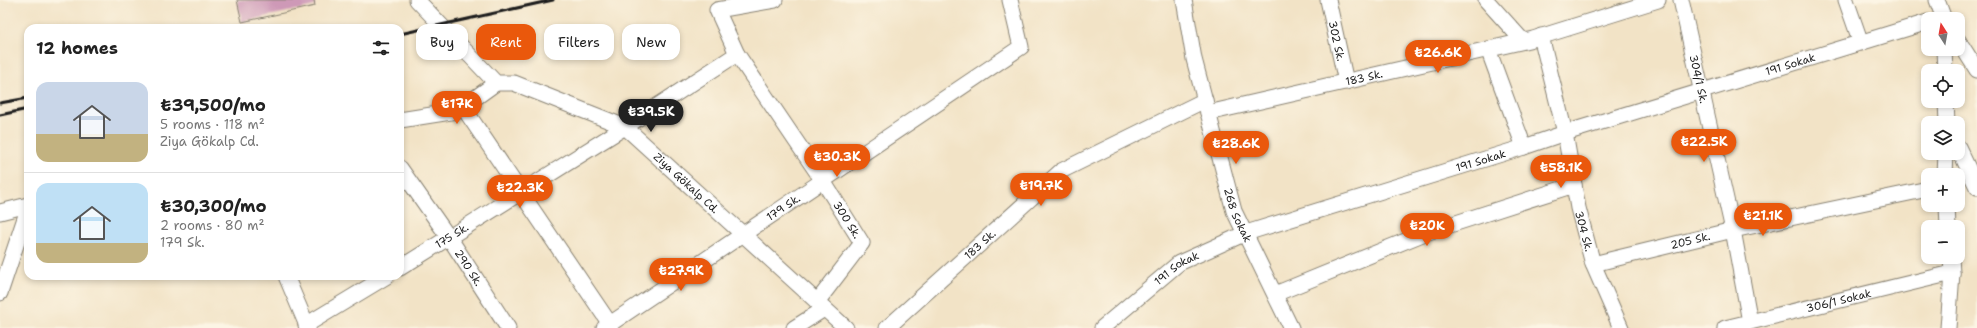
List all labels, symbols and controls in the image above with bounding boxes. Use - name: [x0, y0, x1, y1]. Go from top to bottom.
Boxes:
- north arrow: [1921, 12, 1965, 56]
- map controls: [1921, 12, 1965, 264]
- street label: 302 Sk.: [1325, 19, 1349, 63]
- chip: Buy: [416, 24, 468, 60]
- chip: Rent: [476, 24, 536, 60]
- chip: Filters: [544, 24, 614, 60]
- chip: New: [622, 24, 680, 60]
- text: 12 homes: [36, 37, 118, 59]
- icon: filters: [370, 37, 392, 59]
- pin: ₺26.6K: [1405, 40, 1471, 74]
- text: ₺26.6K: [1414, 44, 1462, 61]
- street label: 191 Sokak: [1763, 49, 1817, 79]
- street label: 304/1 Sk.: [1686, 53, 1712, 105]
- button: locate: [1921, 64, 1965, 108]
- street label: 183 Sk.: [1344, 66, 1384, 89]
- pin: ₺17K: [433, 91, 481, 125]
- text: ₺39,500/mo: [160, 94, 266, 116]
- text: ₺17K: [441, 95, 473, 112]
- icon: home: [68, 98, 116, 146]
- pin: ₺39.5K: [618, 99, 684, 133]
- text: ₺39.5K: [627, 103, 675, 120]
- text: 5 rooms · 118 m²: [160, 116, 265, 133]
- button: layers: [1921, 116, 1965, 160]
- pin: ₺22.5K: [1671, 129, 1737, 163]
- pin: ₺28.6K: [1203, 131, 1269, 165]
- text: Ziya Gökalp Cd.: [160, 133, 259, 150]
- text: ₺22.5K: [1680, 133, 1728, 150]
- text: ₺28.6K: [1212, 135, 1260, 152]
- pin: ₺30.3K: [804, 144, 870, 178]
- street label: 191 Sokak: [1454, 146, 1508, 175]
- text: ₺30.3K: [813, 148, 861, 165]
- street label: Ziya Gökalp Cd.: [650, 149, 723, 217]
- pin: ₺58.1K: [1528, 155, 1594, 189]
- text: ₺58.1K: [1539, 159, 1583, 176]
- button: +: [1921, 168, 1965, 212]
- pin: ₺19.7K: [1008, 173, 1074, 207]
- pin: ₺22.3K: [487, 175, 553, 209]
- text: ₺19.7K: [1019, 177, 1063, 194]
- text: ₺22.3K: [496, 179, 544, 196]
- street label: 268 Sokak: [1221, 186, 1256, 245]
- street label: 179 Sk.: [763, 190, 803, 224]
- text: ₺30,300/mo: [160, 195, 266, 217]
- street label: 300 Sk.: [830, 198, 865, 241]
- icon: home: [68, 199, 116, 247]
- pin: ₺21.1K: [1730, 203, 1796, 237]
- text: ₺21.1K: [1743, 207, 1783, 224]
- street label: 304 Sk.: [1572, 209, 1597, 253]
- pin: ₺20K: [1403, 213, 1451, 247]
- text: 2 rooms · 80 m²: [160, 217, 264, 234]
- text: ₺20K: [1409, 217, 1445, 234]
- street label: 175 Sk.: [432, 219, 471, 252]
- button: −: [1921, 220, 1965, 264]
- street label: 183 Sk.: [961, 226, 999, 263]
- street label: 205 Sk.: [1669, 228, 1712, 252]
- text: 179 Sk.: [160, 234, 205, 251]
- street label: 290 Sk.: [451, 246, 486, 289]
- street label: 191 Sokak: [1151, 248, 1201, 288]
- pin: ₺27.9K: [648, 258, 714, 292]
- text: ₺27.9K: [658, 262, 704, 279]
- street label: 306/1 Sokak: [1805, 285, 1873, 316]

